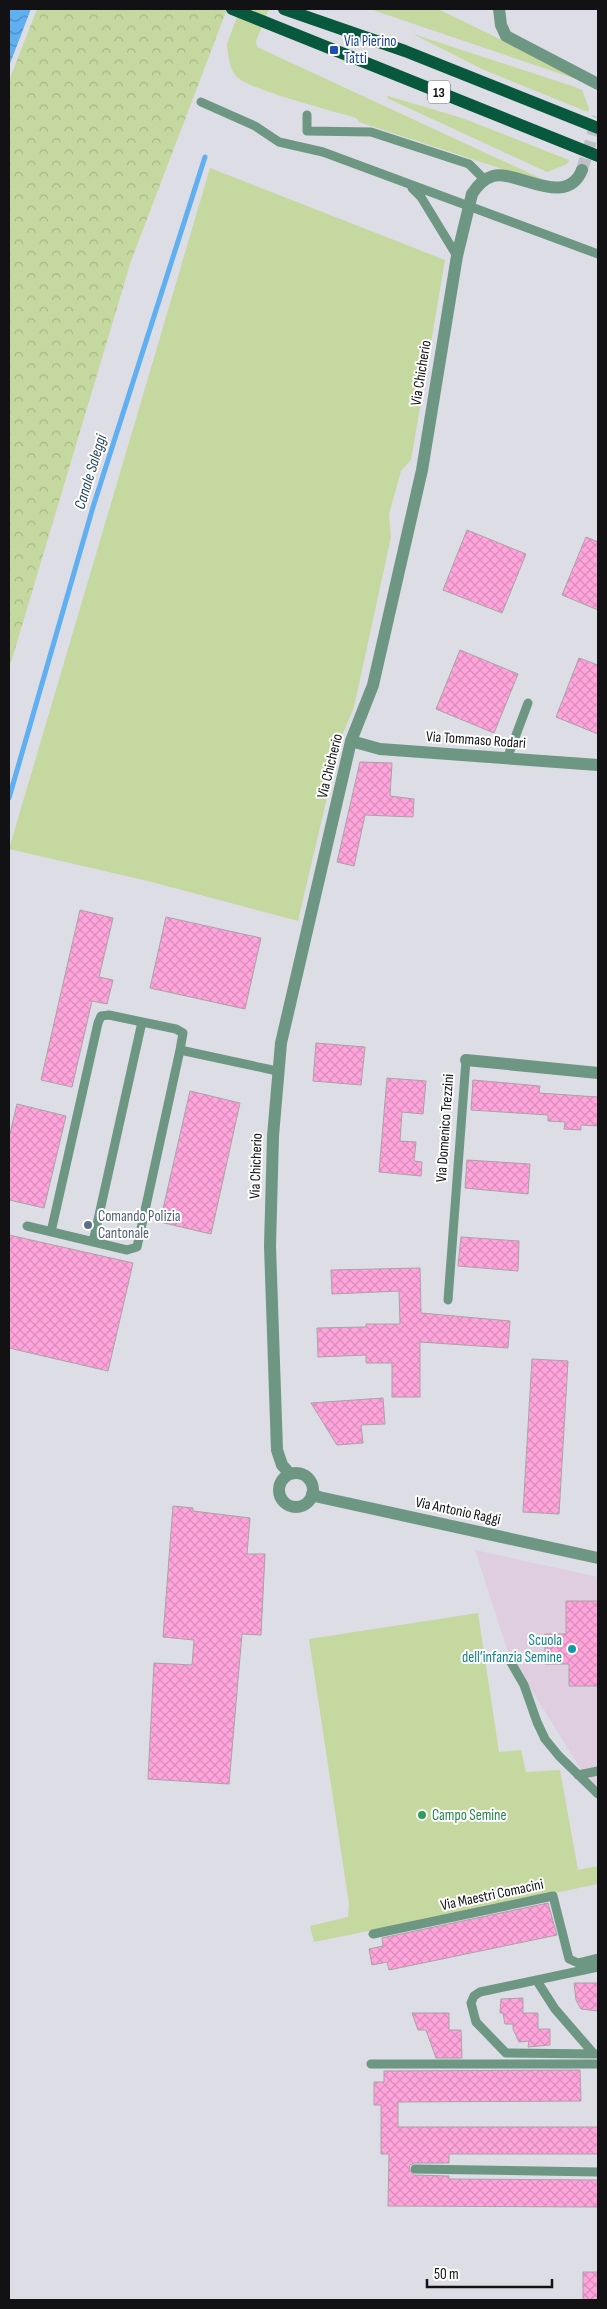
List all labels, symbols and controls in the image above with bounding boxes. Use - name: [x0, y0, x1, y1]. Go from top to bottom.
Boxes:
- place label: Via Pierino Tatti: [344, 32, 397, 68]
- marker: Via Pierino Tatti: [328, 44, 340, 56]
- road number: 13: [428, 80, 450, 104]
- street label: Via Chicherio: [406, 339, 436, 407]
- water label: Canale Saleggi: [71, 431, 112, 512]
- street label: Via Tommaso Rodari: [425, 727, 527, 753]
- street label: Via Chicherio: [313, 732, 347, 800]
- street label: Via Domenico Trezzini: [432, 1073, 458, 1183]
- street label: Via Chicherio: [245, 1133, 267, 1199]
- place label: Comando Polizia Cantonale: [98, 1207, 181, 1243]
- marker: Comando Polizia Cantonale: [82, 1219, 94, 1231]
- street label: Via Antonio Raggi: [414, 1493, 503, 1529]
- place label: Scuola dell’infanzia Semine: [462, 1631, 562, 1667]
- marker: Scuola dell’infanzia Semine: [566, 1643, 578, 1655]
- place label: Campo Semine: [432, 1806, 507, 1825]
- marker: Campo Semine: [416, 1809, 428, 1821]
- street label: Via Maestri Comacini: [439, 1875, 545, 1915]
- scale bar: [427, 2256, 552, 2288]
- text: 50 m: [434, 2265, 459, 2284]

